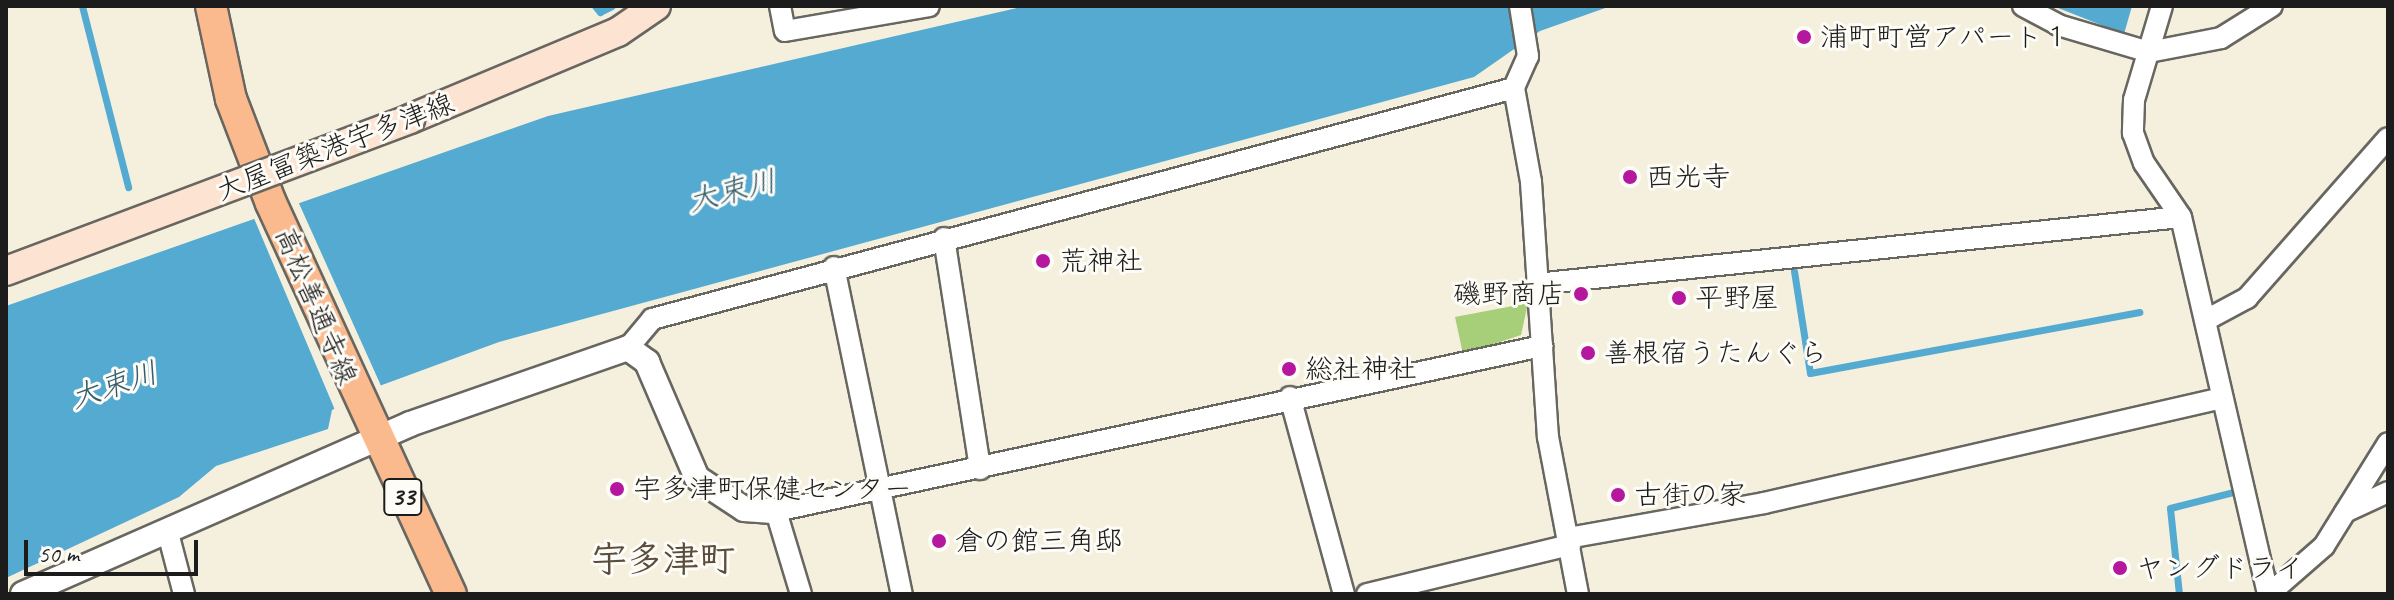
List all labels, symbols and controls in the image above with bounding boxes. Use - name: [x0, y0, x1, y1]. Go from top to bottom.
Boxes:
- place label: 浦町町営アパート１: [1820, 20, 2072, 54]
- marker: 浦町町営アパート１: [1795, 28, 1813, 46]
- street label: 大屋冨築港宇多津線: [211, 86, 459, 208]
- place label: 西光寺: [1646, 160, 1730, 194]
- water label: 大束川: [684, 163, 780, 219]
- marker: 西光寺: [1621, 168, 1639, 186]
- street label: 高松善通寺線: [268, 222, 364, 390]
- place label: 荒神社: [1059, 244, 1143, 278]
- marker: 荒神社: [1034, 252, 1052, 270]
- place label: 磯野商店: [1453, 277, 1565, 311]
- place label: 平野屋: [1695, 281, 1779, 315]
- marker: 磯野商店: [1572, 285, 1590, 303]
- marker: 平野屋: [1670, 289, 1688, 307]
- place label: 善根宿うたんぐら: [1604, 336, 1828, 370]
- marker: 善根宿うたんぐら: [1579, 344, 1597, 362]
- place label: 総社神社: [1305, 352, 1417, 386]
- water label: 大束川: [66, 354, 162, 416]
- marker: 総社神社: [1280, 360, 1298, 378]
- place label: 宇多津町保健センター: [633, 472, 913, 506]
- road number: 33: [383, 475, 423, 519]
- place label: 古街の家: [1634, 478, 1746, 512]
- marker: 宇多津町保健センター: [608, 480, 626, 498]
- marker: 古街の家: [1609, 486, 1627, 504]
- scale bar: [28, 524, 202, 574]
- place label: 倉の館三角邸: [955, 524, 1123, 558]
- marker: 倉の館三角邸: [930, 532, 948, 550]
- district label: 宇多津町: [591, 538, 735, 582]
- text: 50 m: [38, 539, 79, 569]
- place label: ヤングドライ: [2136, 551, 2304, 585]
- marker: ヤングドライ: [2111, 559, 2129, 577]

